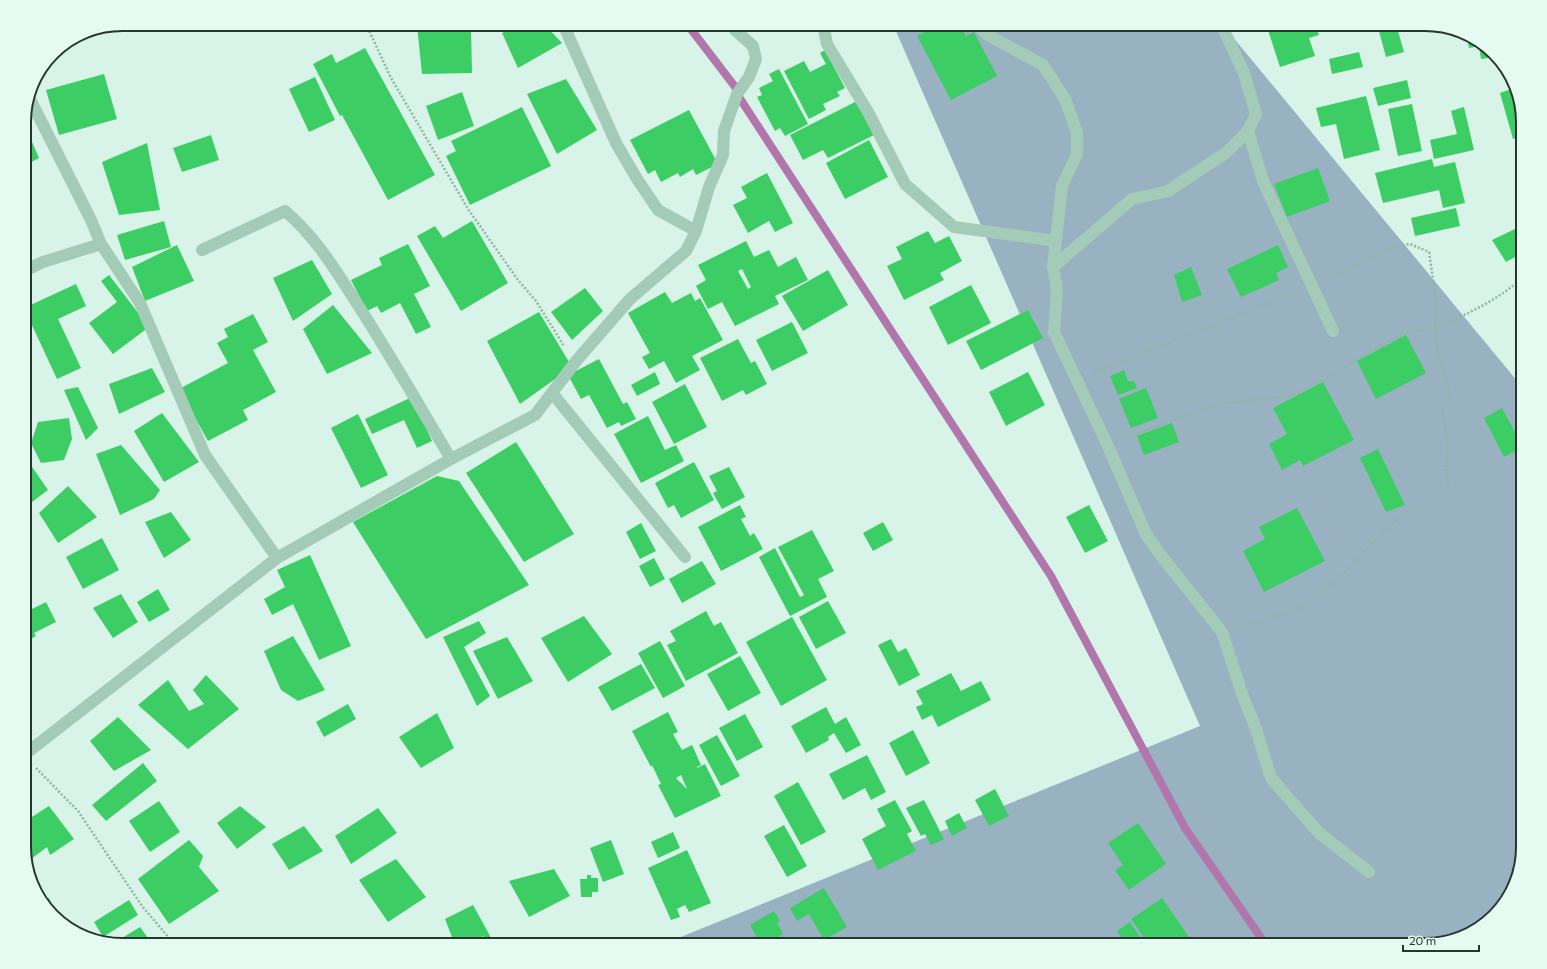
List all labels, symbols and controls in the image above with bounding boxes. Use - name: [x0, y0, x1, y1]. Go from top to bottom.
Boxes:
- scale bar: [1403, 927, 1479, 953]
- text: 20 m: [1409, 933, 1436, 947]

